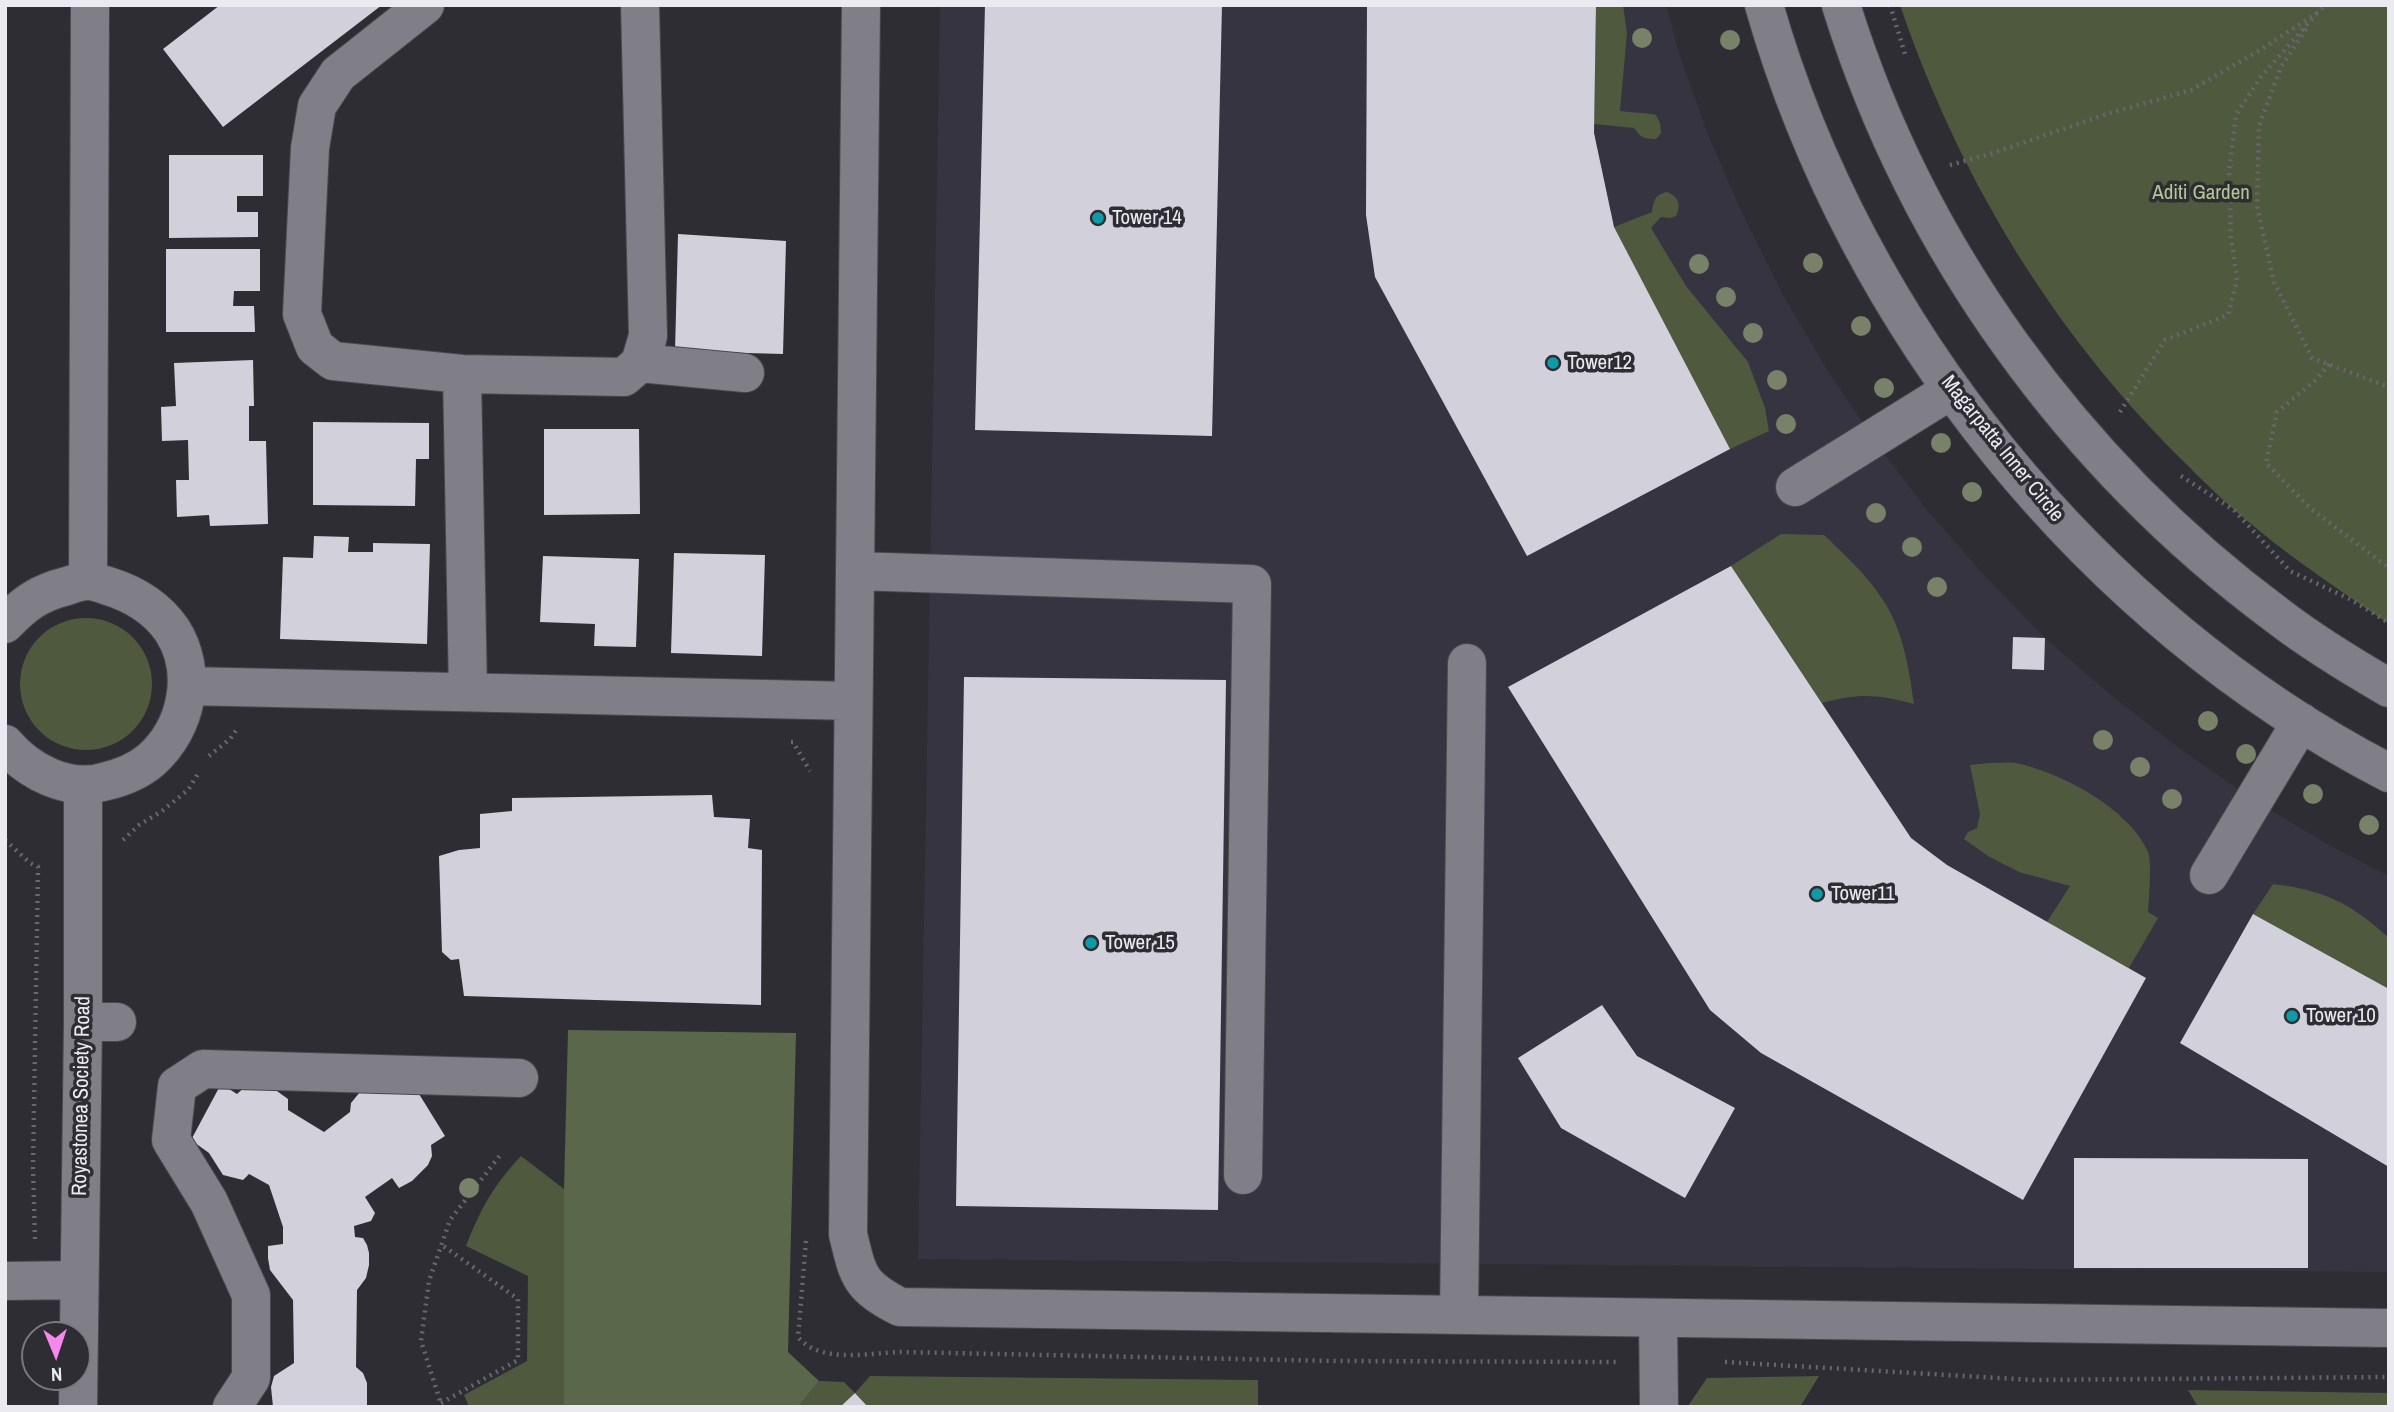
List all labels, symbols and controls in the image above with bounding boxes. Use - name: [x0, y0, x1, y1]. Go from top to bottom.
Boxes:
- park label: Aditi Garden: [2152, 180, 2250, 206]
- place label: Tower 14: [1112, 205, 1182, 231]
- marker: Tower 14: [1090, 210, 1106, 226]
- place label: Tower12: [1567, 350, 1632, 376]
- marker: Tower12: [1545, 355, 1561, 371]
- street label: Magarpatta Inner Circle: [1935, 371, 2069, 527]
- place label: Tower11: [1831, 881, 1895, 907]
- marker: Tower11: [1809, 886, 1825, 902]
- place label: Tower 15: [1105, 930, 1175, 956]
- marker: Tower 15: [1083, 935, 1099, 951]
- street label: Royastonea Society Road: [68, 996, 96, 1196]
- place label: Tower 10: [2306, 1003, 2376, 1029]
- marker: Tower 10: [2284, 1008, 2300, 1024]
- north arrow: [21, 1321, 91, 1391]
- text: N: [51, 1362, 63, 1388]

